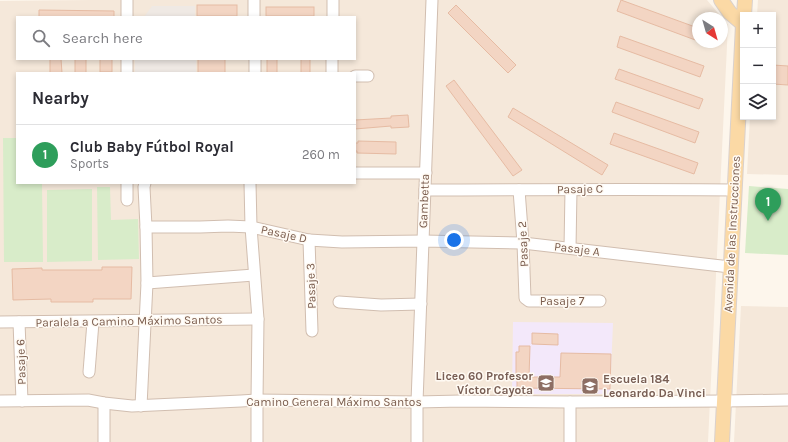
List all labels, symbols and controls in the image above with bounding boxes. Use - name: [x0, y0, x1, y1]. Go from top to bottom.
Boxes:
- north arrow: [692, 12, 728, 48]
- map controls: [740, 12, 776, 120]
- button: +: [740, 12, 776, 48]
- search box: [16, 16, 356, 60]
- icon: search: [30, 27, 52, 49]
- text: Search here: [62, 29, 143, 47]
- button: −: [740, 48, 776, 84]
- button: layers: [740, 84, 776, 120]
- text: Nearby: [32, 88, 89, 108]
- text: Club Baby Fútbol Royal: [70, 138, 234, 156]
- text: 1: [43, 147, 47, 162]
- text: 260 m: [302, 147, 340, 162]
- street label: Avenida de las Instrucciones: [721, 155, 743, 313]
- text: Sports: [70, 156, 109, 171]
- street label: Gambetta: [416, 174, 432, 228]
- street label: Pasaje C: [557, 182, 603, 196]
- pin: 1: [755, 188, 781, 221]
- street label: Pasaje 2: [515, 221, 531, 267]
- street label: Pasaje D: [260, 222, 308, 246]
- your location: [444, 230, 464, 250]
- street label: Pasaje A: [553, 239, 601, 259]
- street label: Pasaje 3: [303, 263, 319, 309]
- street label: Pasaje 7: [540, 294, 585, 308]
- street label: Paralela a Camino Máximo Santos: [35, 312, 223, 330]
- street label: Pasaje 6: [13, 339, 29, 385]
- place label: Liceo 60 Profesor Víctor Cayota: [436, 369, 533, 397]
- place label: Escuela 184 Leonardo Da Vinci: [603, 372, 706, 400]
- school or university icon: Liceo 60 Profesor Víctor Cayota: [536, 373, 556, 393]
- school or university icon: Escuela 184 Leonardo Da Vinci: [580, 376, 600, 396]
- street label: Camino General Máximo Santos: [246, 395, 422, 409]

